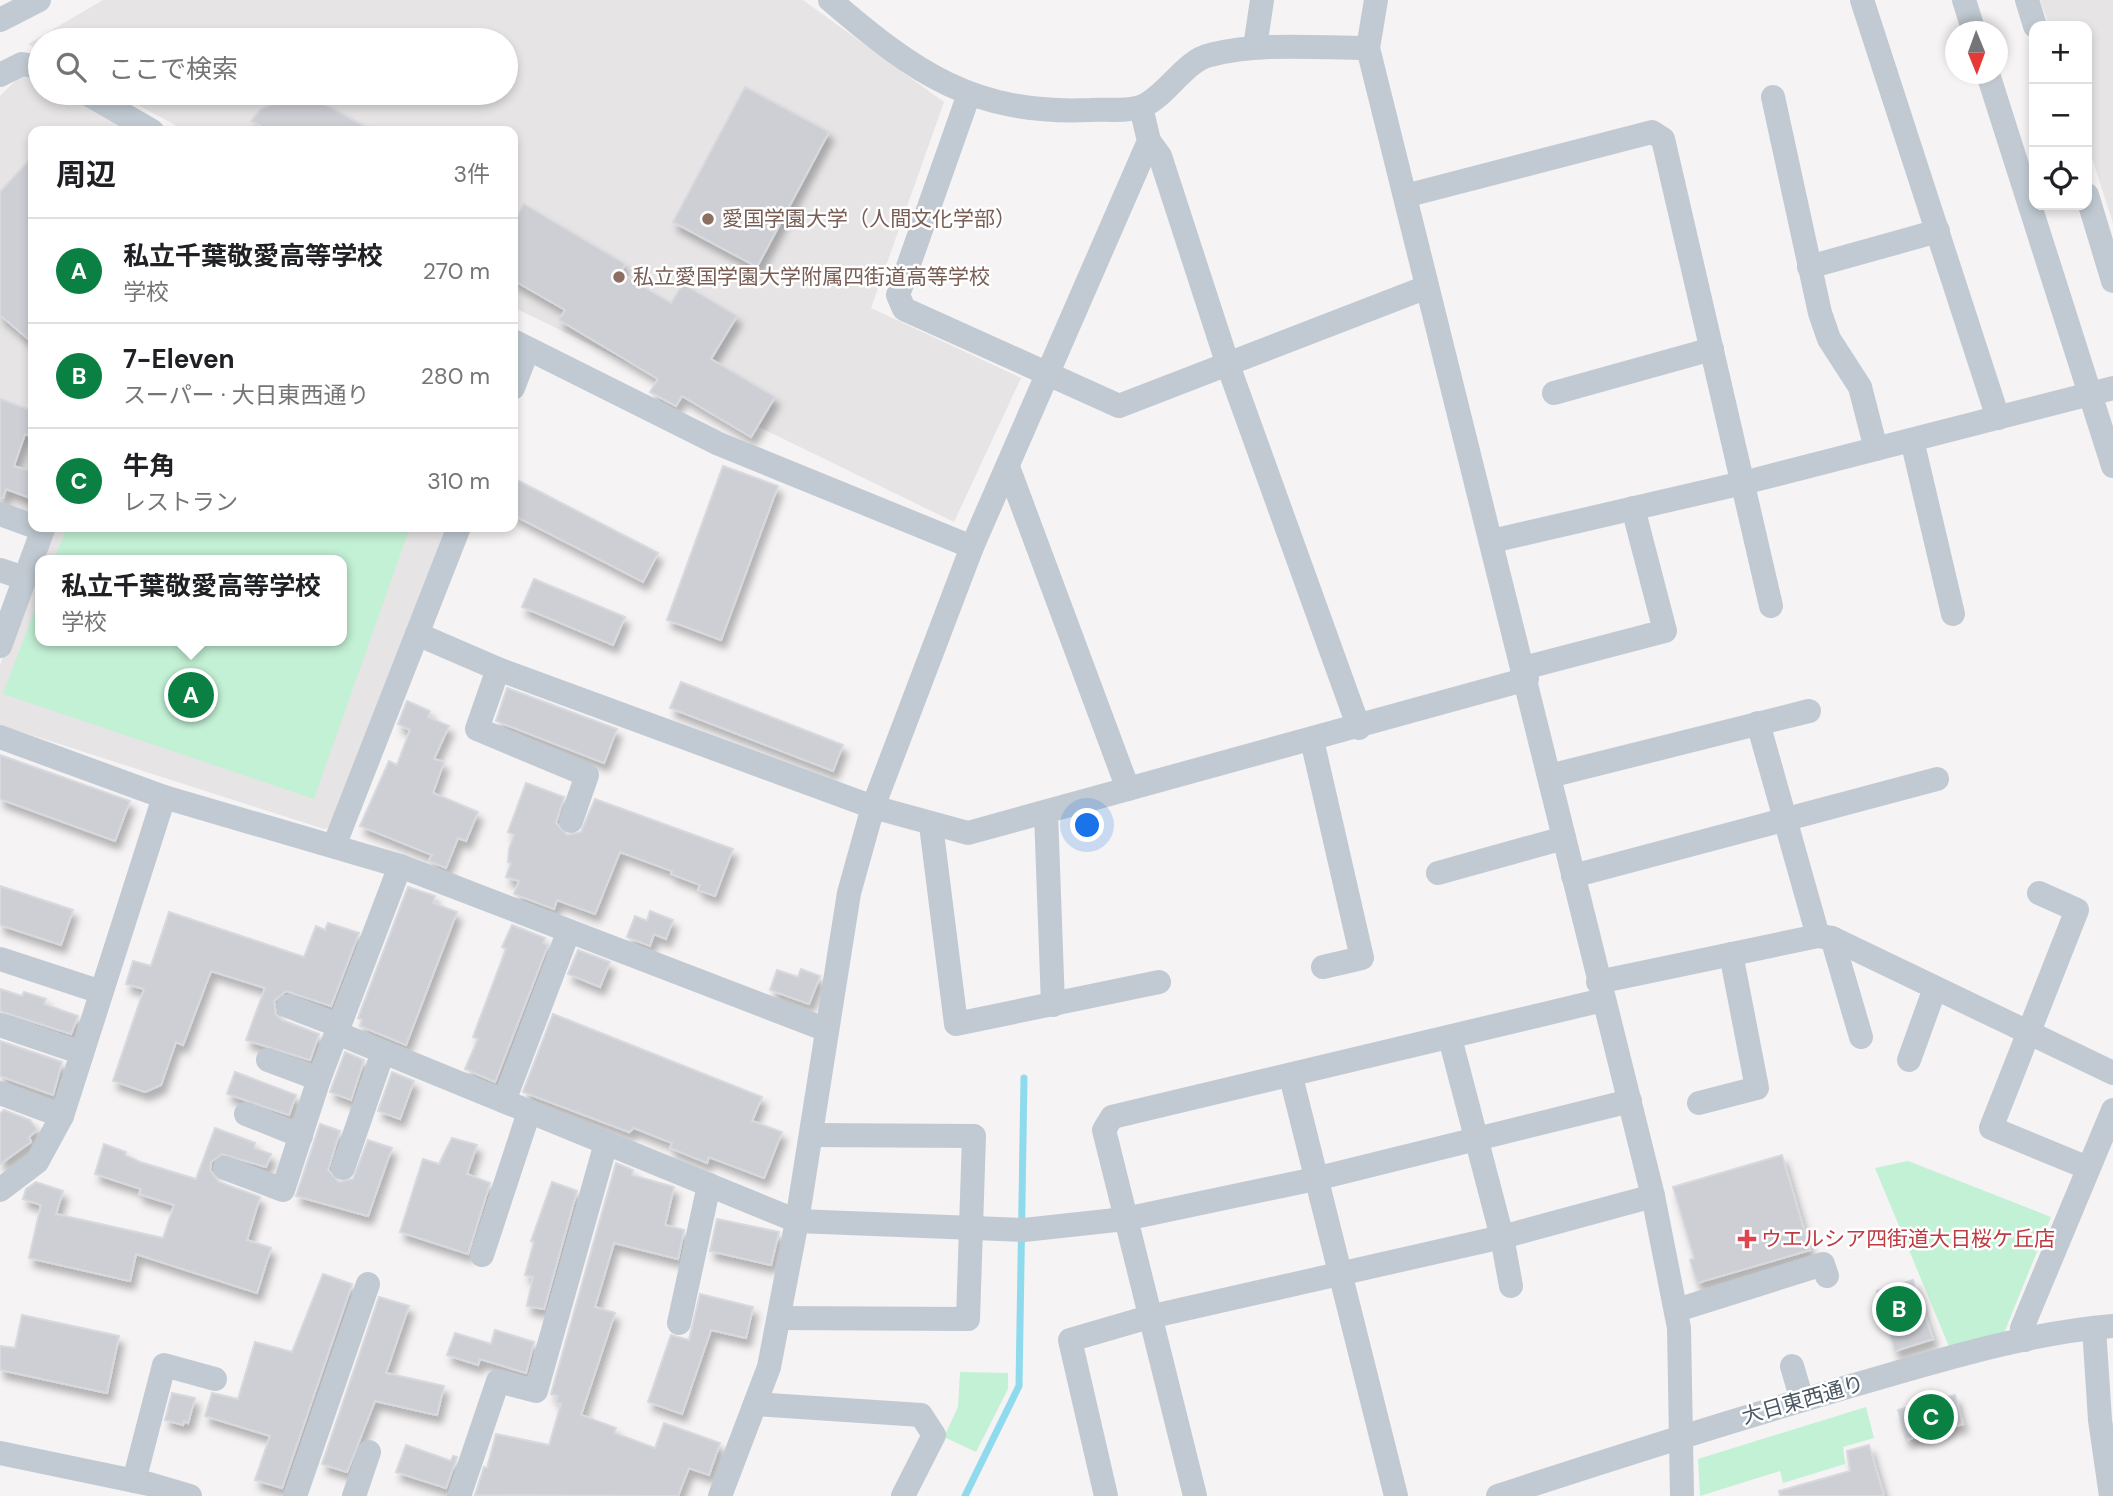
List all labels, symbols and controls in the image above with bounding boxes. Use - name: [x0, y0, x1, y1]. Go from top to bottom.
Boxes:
- north arrow: [1945, 21, 2008, 84]
- map controls: [2029, 21, 2092, 210]
- button: +: [2029, 21, 2092, 84]
- search box: [28, 28, 518, 105]
- icon: search: [52, 48, 90, 86]
- text: ここで検索: [108, 52, 238, 86]
- button: −: [2029, 84, 2092, 147]
- button: locate: [2029, 147, 2092, 210]
- text: 周辺: [56, 155, 116, 194]
- text: 3件: [453, 159, 490, 189]
- place label: 愛国学園大学（人間文化学部）: [722, 205, 1016, 233]
- marker: 愛国学園大学（人間文化学部）: [700, 211, 716, 227]
- text: 私立千葉敬愛高等学校: [123, 239, 383, 273]
- text: A: [71, 256, 87, 286]
- text: 270 m: [423, 256, 490, 286]
- place label: 私立愛国学園大学附属四街道高等学校: [633, 263, 990, 291]
- marker: 私立愛国学園大学附属四街道高等学校: [611, 269, 627, 285]
- text: 学校: [123, 277, 169, 307]
- text: 7-Eleven: [123, 342, 235, 376]
- text: B: [72, 361, 86, 391]
- text: 280 m: [421, 361, 490, 391]
- text: スーパー · 大日東西通り: [123, 380, 370, 410]
- text: 牛角: [123, 449, 175, 483]
- text: C: [71, 466, 87, 496]
- text: 310 m: [427, 466, 490, 496]
- text: レストラン: [123, 487, 238, 517]
- popup: [35, 555, 347, 646]
- text: 私立千葉敬愛高等学校: [61, 569, 321, 603]
- text: 学校: [61, 607, 107, 637]
- pin: A: [168, 669, 214, 721]
- your location: [1070, 808, 1104, 842]
- place label: ウエルシア四街道大日桜ケ丘店: [1761, 1225, 2055, 1253]
- marker: ウエルシア四街道大日桜ケ丘店: [1739, 1231, 1755, 1247]
- pin: B: [1876, 1283, 1922, 1335]
- street label: 大日東西通り: [1739, 1369, 1867, 1431]
- pin: C: [1908, 1391, 1954, 1443]

